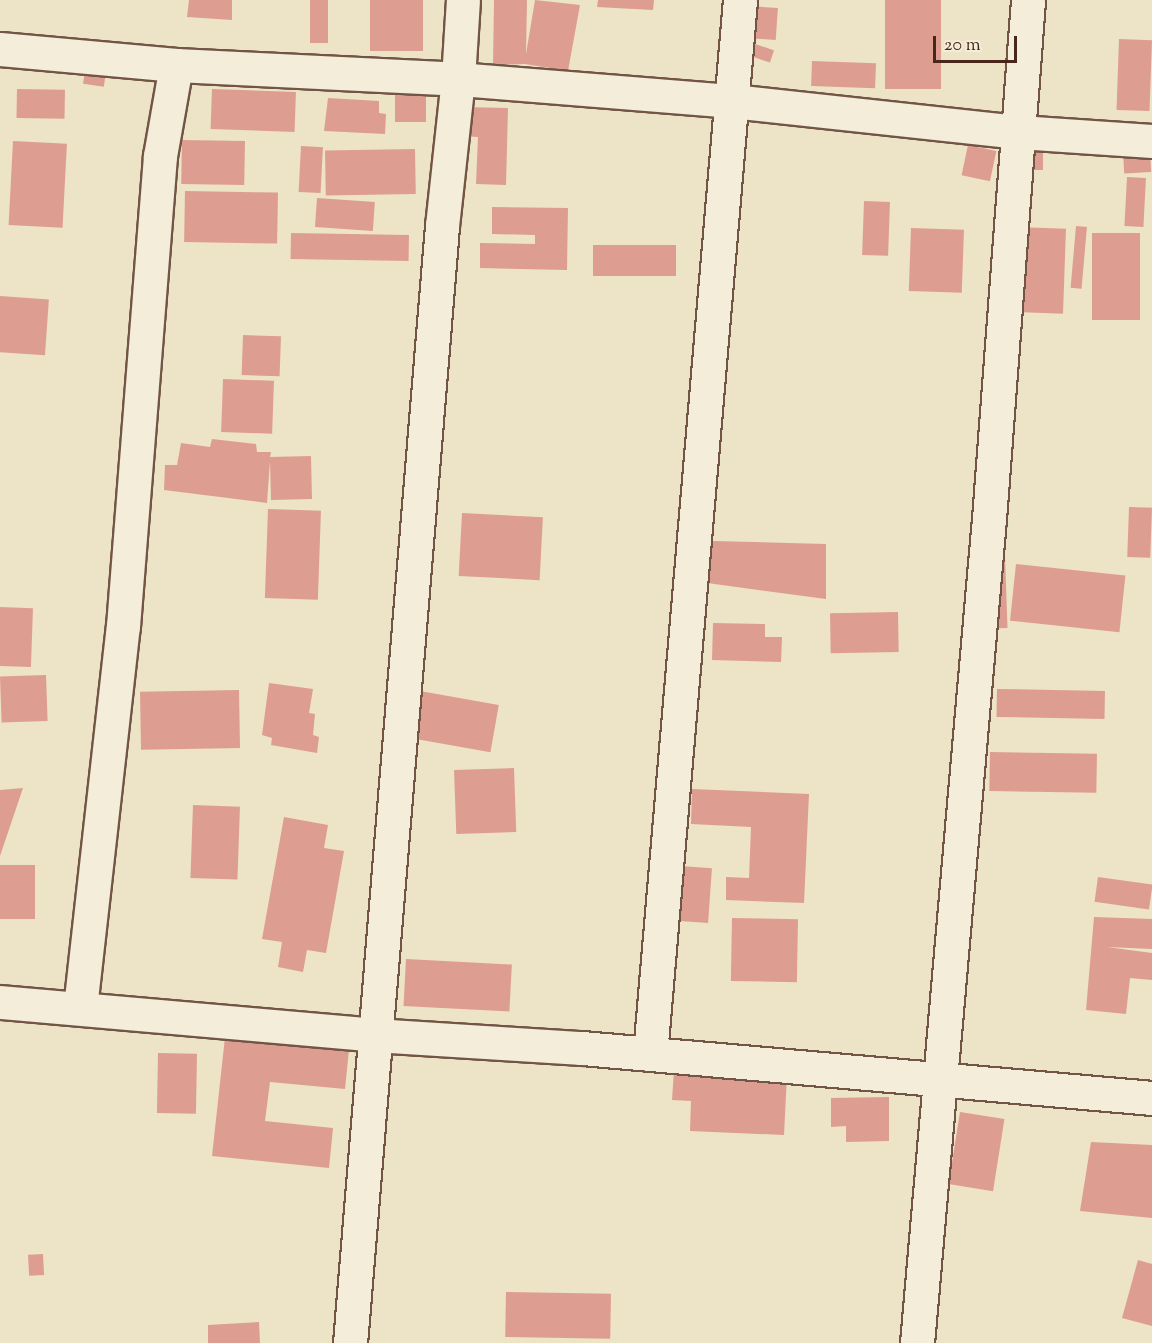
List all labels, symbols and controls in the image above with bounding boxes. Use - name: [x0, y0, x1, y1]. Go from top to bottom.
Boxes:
- scale bar: [936, 24, 1020, 62]
- text: 20 m: [944, 33, 981, 59]

